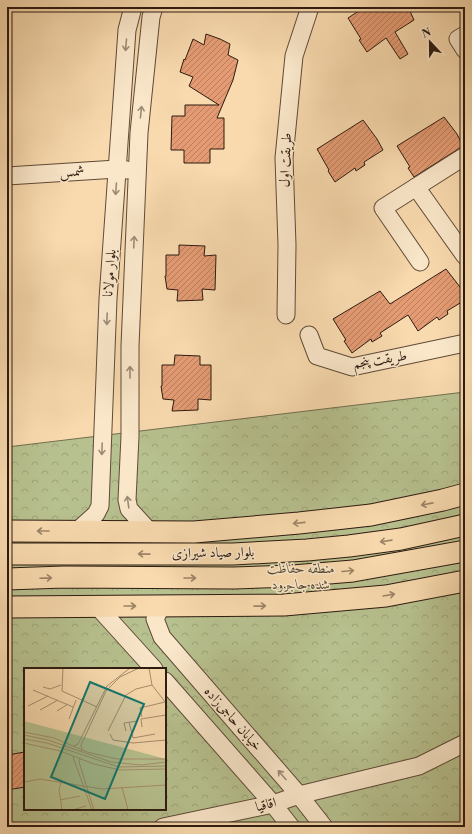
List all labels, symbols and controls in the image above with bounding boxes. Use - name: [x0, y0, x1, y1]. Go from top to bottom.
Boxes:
- north arrow: [410, 22, 450, 62]
- text: N: [420, 25, 434, 42]
- one-way arrow: [123, 38, 130, 51]
- one-way arrow: [137, 106, 144, 119]
- street label: طریقت اول: [276, 132, 296, 188]
- street label: شمس: [59, 162, 85, 182]
- one-way arrow: [112, 182, 119, 195]
- one-way arrow: [131, 236, 138, 249]
- street label: بلوار مولانا: [99, 248, 121, 297]
- one-way arrow: [104, 312, 111, 325]
- street label: طریقت پنجم: [352, 347, 409, 377]
- one-way arrow: [126, 366, 134, 379]
- one-way arrow: [98, 442, 106, 455]
- one-way arrow: [124, 495, 132, 508]
- one-way arrow: [421, 500, 434, 508]
- one-way arrow: [293, 520, 306, 527]
- one-way arrow: [37, 527, 50, 535]
- one-way arrow: [380, 537, 393, 545]
- street label: بلوار صیاد شیرازی: [171, 543, 255, 563]
- one-way arrow: [138, 550, 151, 558]
- park label: منطقه حفاظت شده جاجرود: [267, 560, 335, 594]
- one-way arrow: [341, 568, 354, 575]
- one-way arrow: [39, 574, 52, 581]
- one-way arrow: [183, 574, 196, 582]
- one-way arrow: [383, 591, 396, 599]
- one-way arrow: [123, 602, 136, 610]
- one-way arrow: [253, 602, 266, 609]
- inset map: [24, 668, 166, 810]
- street label: خیابان حاجی‌زاده: [200, 683, 266, 755]
- one-way arrow: [277, 770, 286, 780]
- street label: اقاقیا: [254, 794, 278, 816]

